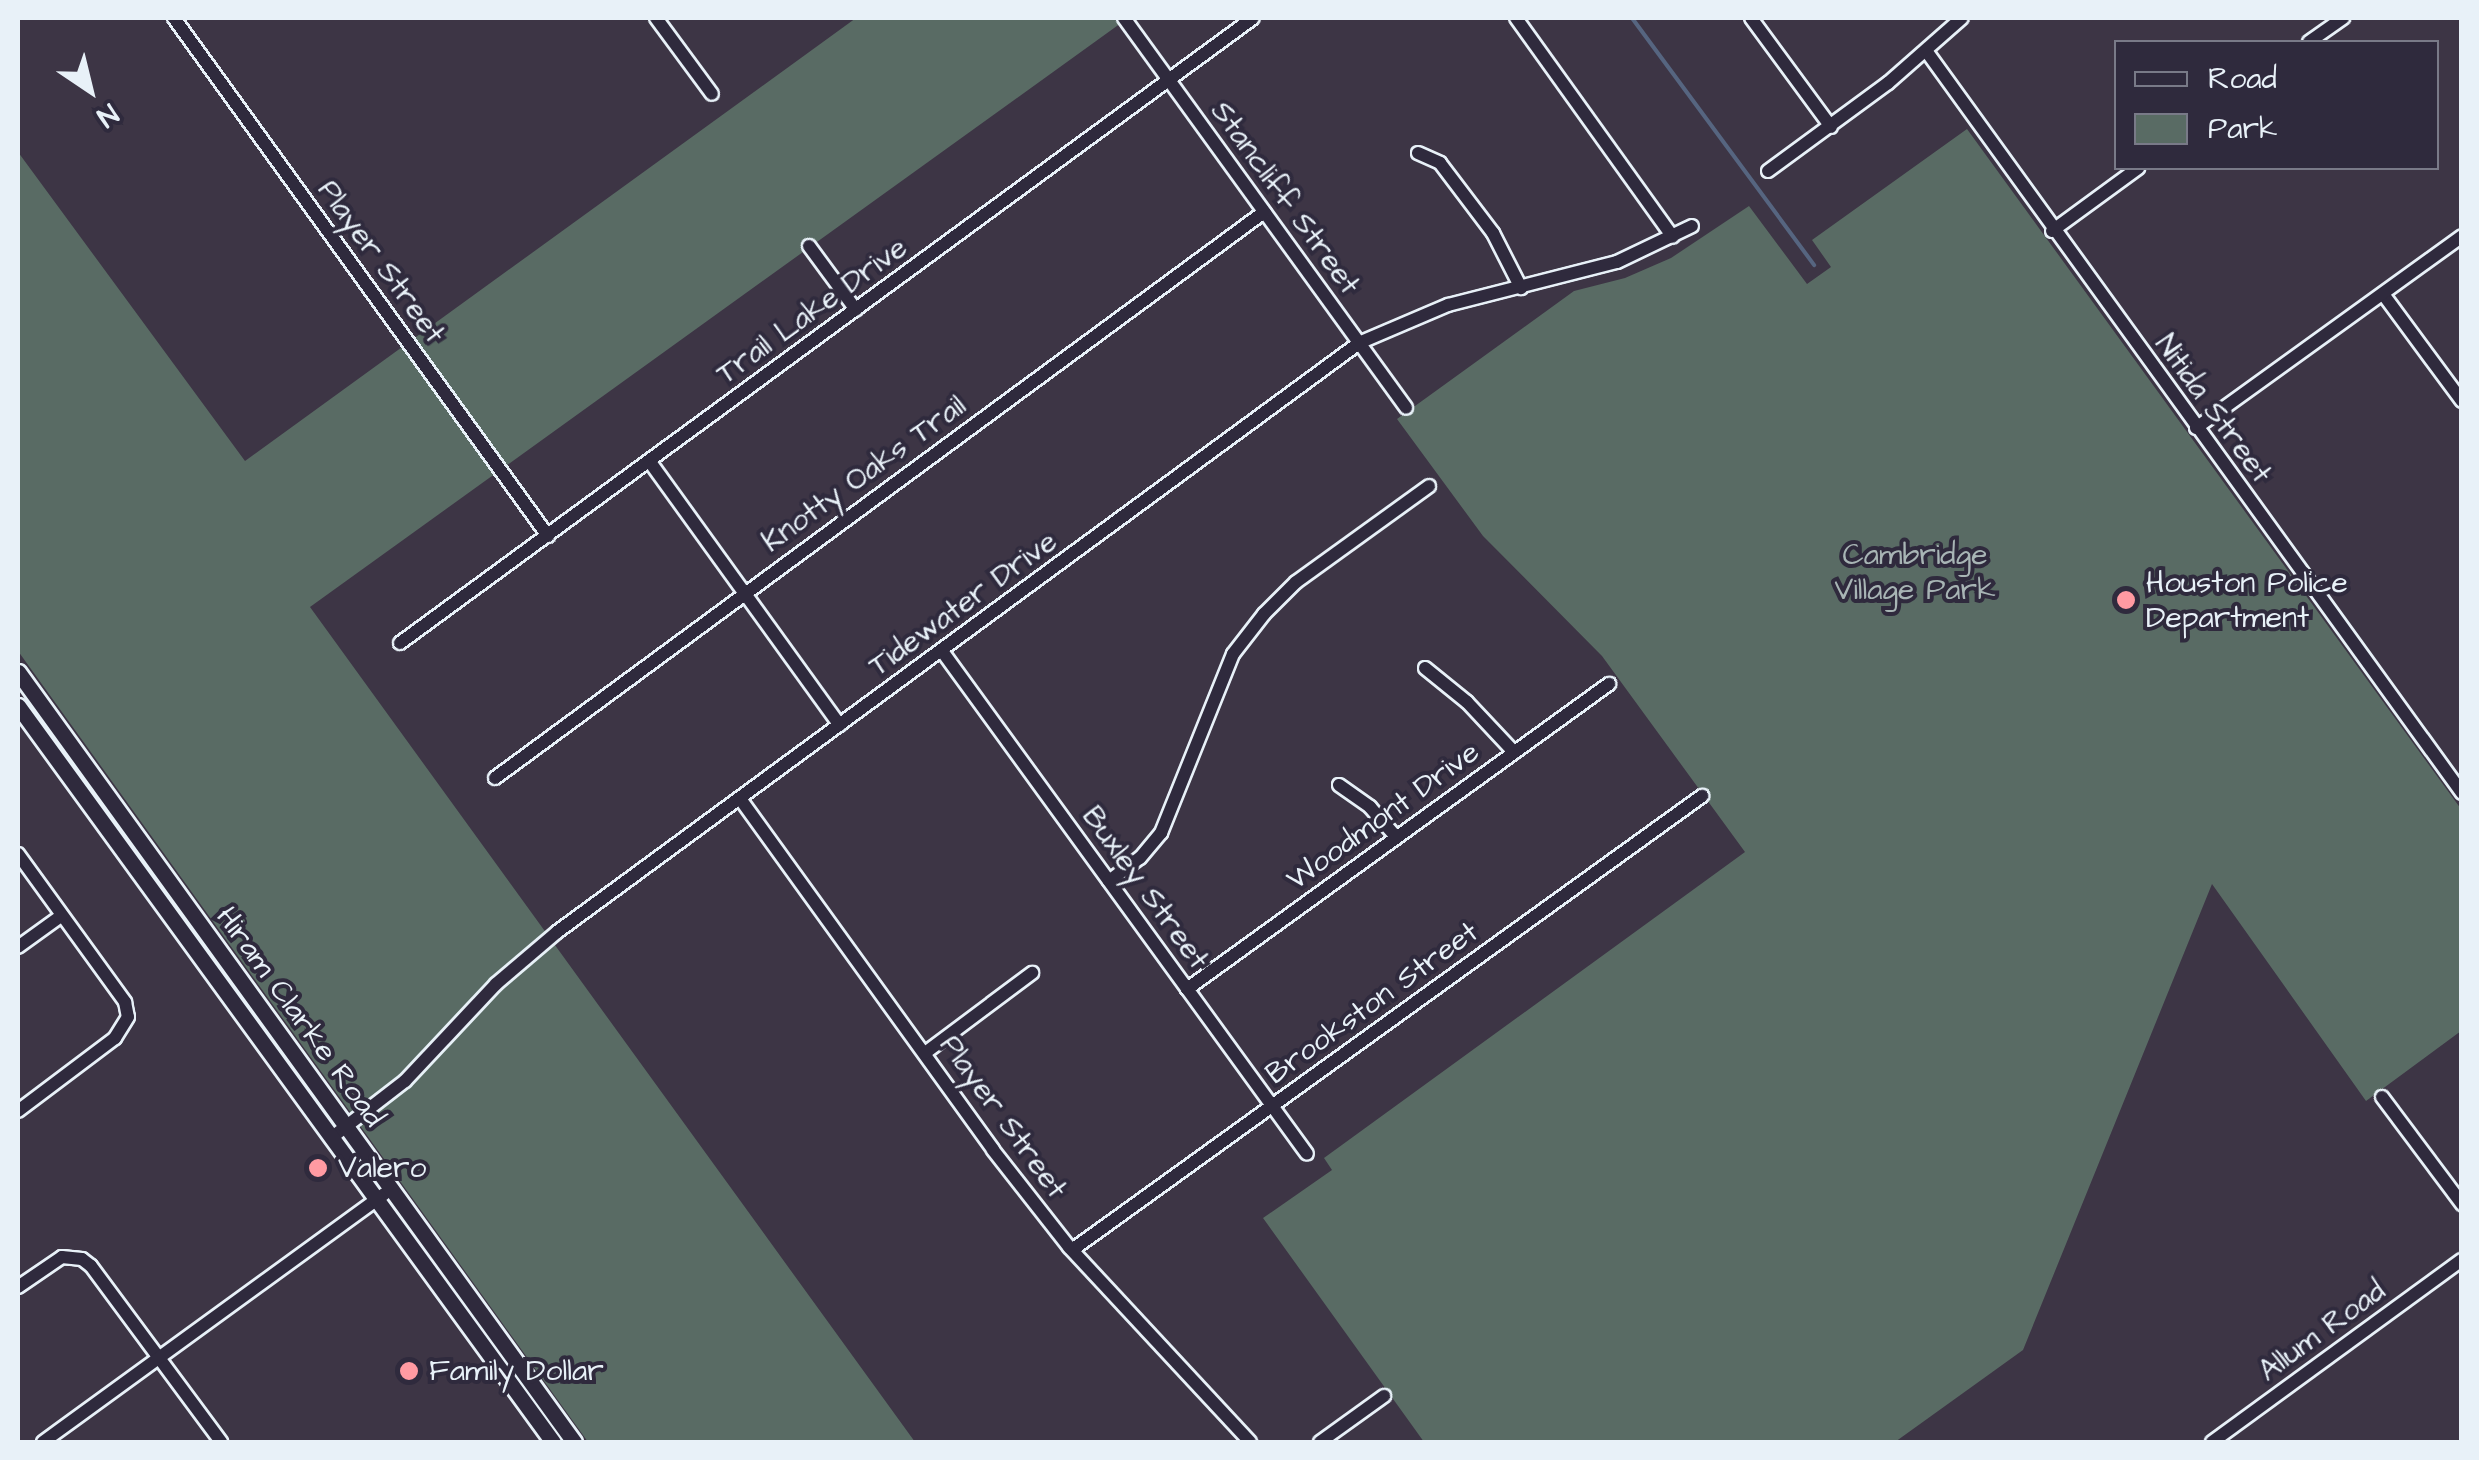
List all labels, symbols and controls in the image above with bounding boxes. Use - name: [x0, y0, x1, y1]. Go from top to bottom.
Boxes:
- north arrow: [40, 40, 140, 140]
- legend: [2114, 40, 2439, 170]
- text: Road: [2208, 58, 2277, 100]
- text: N: [89, 94, 126, 136]
- street label: Stancliff Street: [1203, 94, 1367, 302]
- text: Park: [2208, 108, 2277, 150]
- street label: Player Street: [310, 173, 452, 351]
- street label: Trail Lake Drive: [710, 230, 914, 392]
- street label: Nitida Street: [2147, 328, 2279, 490]
- street label: Knotty Oaks Trail: [755, 388, 973, 560]
- street label: Tidewater Drive: [862, 524, 1064, 684]
- park label: Cambridge Village Park: [1834, 537, 1996, 608]
- place label: Houston Police Department: [2146, 565, 2348, 636]
- marker: Houston Police Department: [2115, 589, 2137, 611]
- street label: Woodmont Drive: [1280, 734, 1486, 898]
- street label: Buxley Street: [1074, 799, 1216, 977]
- street label: Hiram Clarke Road: [208, 900, 392, 1134]
- street label: Brookston Street: [1259, 914, 1485, 1092]
- street label: Player Street: [932, 1028, 1074, 1206]
- place label: Valero: [338, 1150, 426, 1186]
- marker: Valero: [307, 1157, 329, 1179]
- street label: Allum Road: [2251, 1273, 2393, 1389]
- place label: Family Dollar: [429, 1353, 604, 1389]
- marker: Family Dollar: [398, 1360, 420, 1382]

